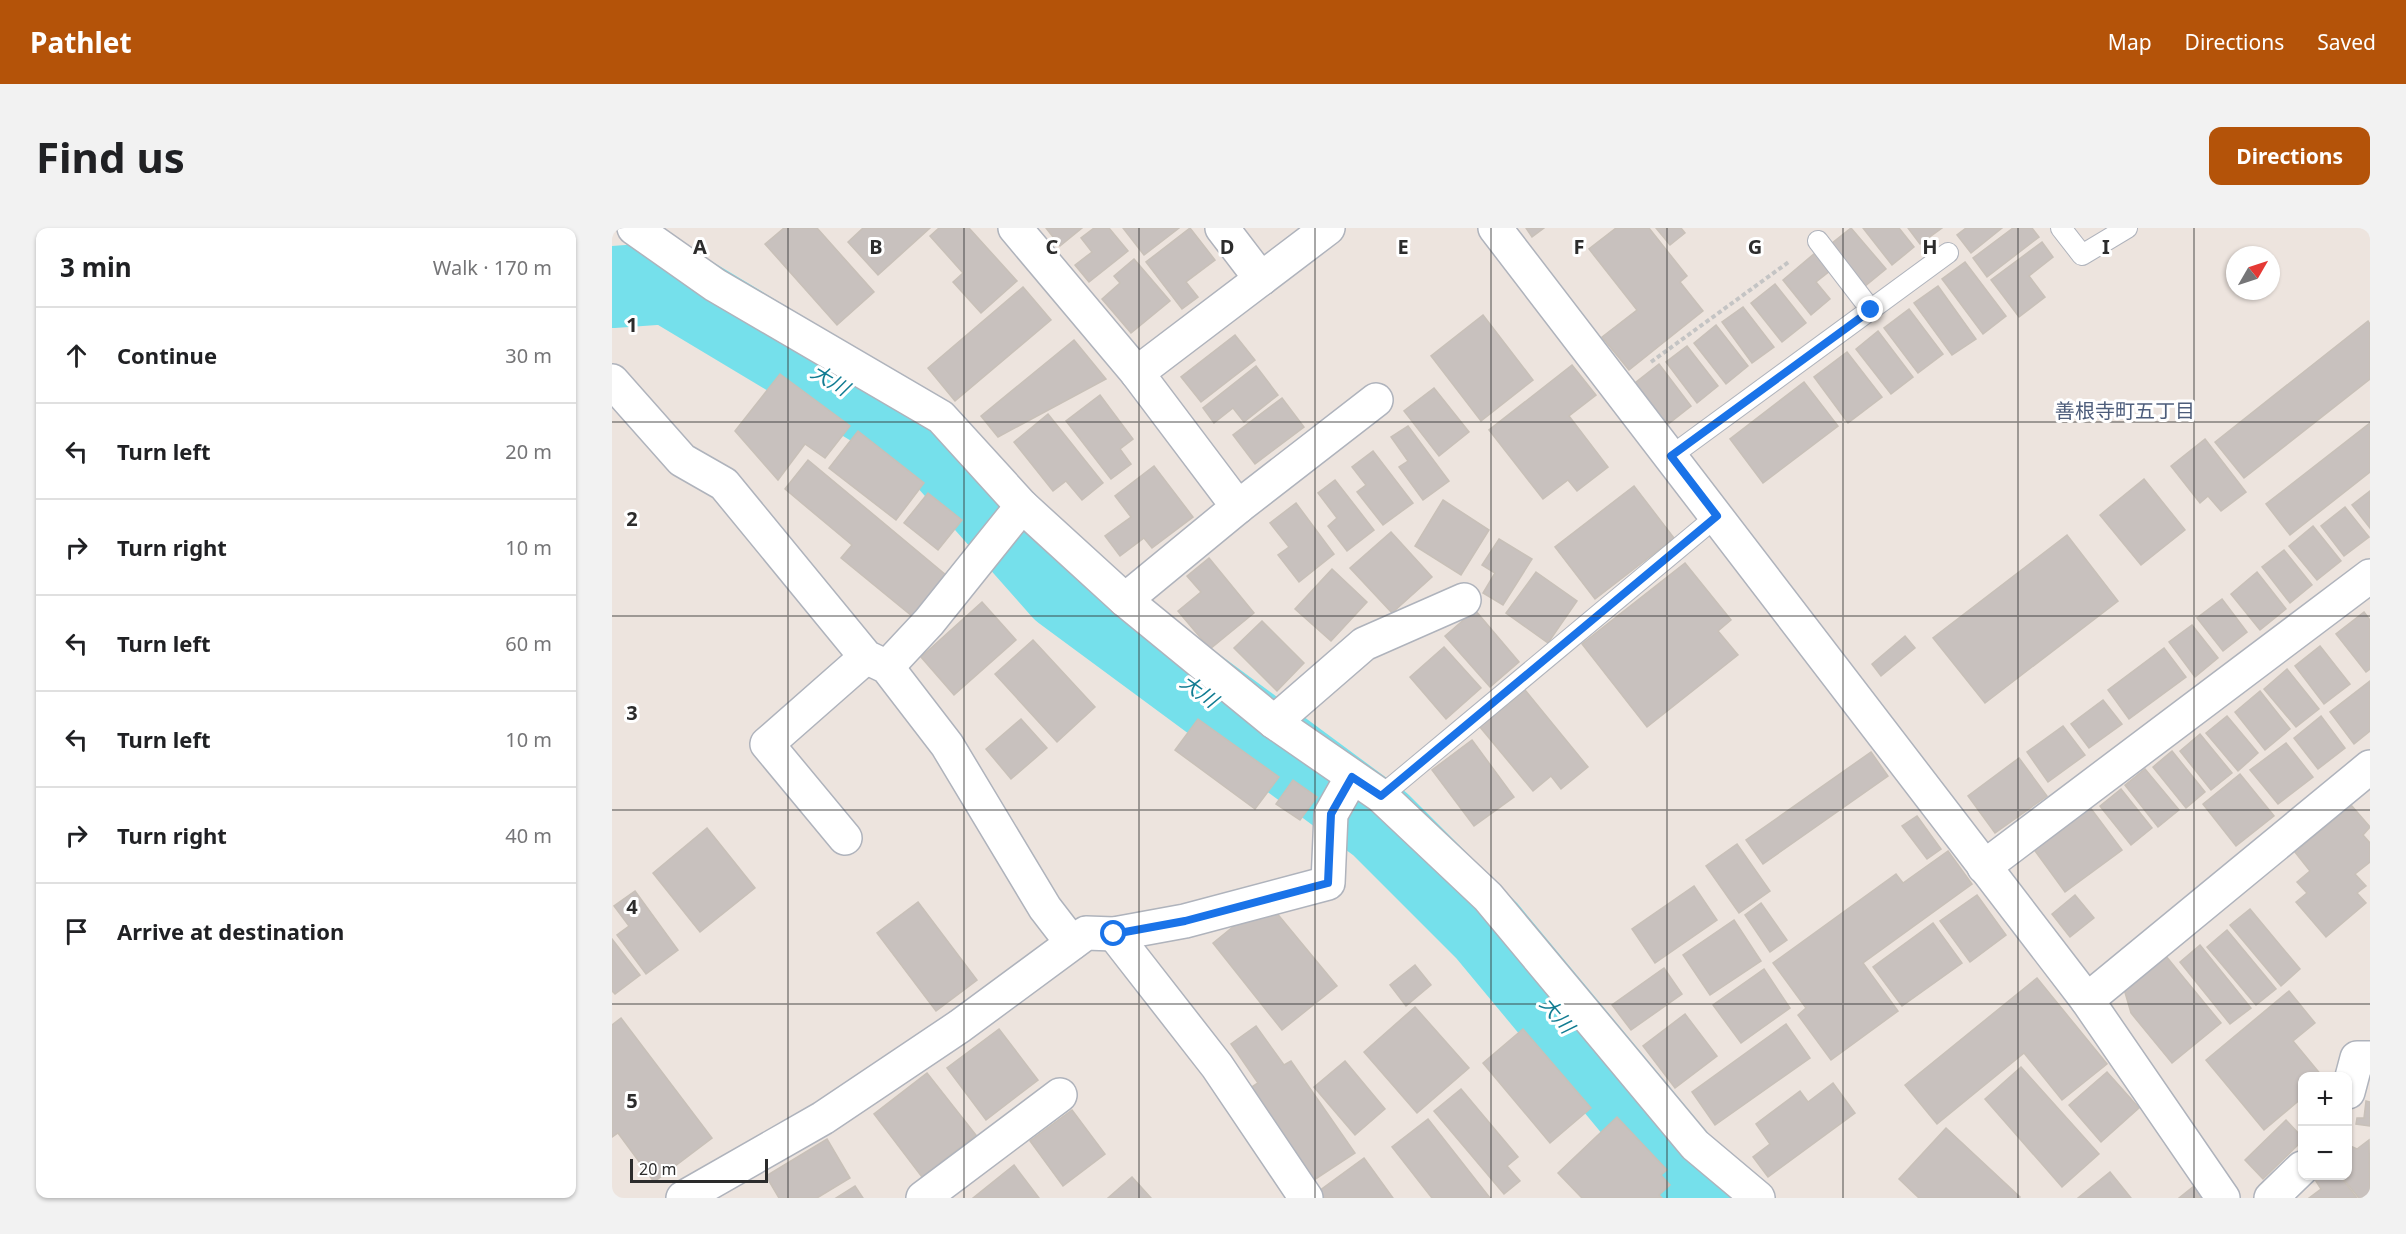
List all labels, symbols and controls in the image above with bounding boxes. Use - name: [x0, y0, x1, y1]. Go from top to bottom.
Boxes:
- text: Pathlet: [30, 23, 132, 61]
- text: Map: [2108, 28, 2152, 56]
- text: Directions: [2185, 28, 2284, 56]
- text: Saved: [2317, 28, 2376, 56]
- button: Directions: [2209, 127, 2370, 185]
- text: Find us: [36, 128, 185, 185]
- text: A: [693, 233, 707, 260]
- text: B: [869, 233, 883, 260]
- text: C: [1046, 233, 1059, 260]
- text: D: [1220, 233, 1234, 260]
- text: E: [1397, 233, 1409, 260]
- text: F: [1574, 233, 1584, 260]
- text: G: [1748, 233, 1762, 260]
- text: H: [1922, 233, 1938, 260]
- text: I: [2102, 233, 2110, 260]
- north arrow: [2226, 246, 2280, 300]
- text: 3 min: [60, 249, 132, 285]
- text: Walk · 170 m: [433, 254, 552, 281]
- route end: [1857, 296, 1883, 322]
- text: 1: [626, 311, 638, 338]
- icon: ahead: [60, 339, 93, 372]
- text: Continue: [117, 340, 217, 370]
- text: 30 m: [505, 342, 552, 369]
- water label: 大川: [806, 358, 856, 402]
- district label: 善根寺町五丁目: [2055, 397, 2195, 424]
- icon: left: [60, 435, 93, 468]
- text: Turn left: [117, 436, 211, 466]
- text: 20 m: [505, 438, 552, 465]
- text: 2: [626, 505, 638, 532]
- icon: right: [60, 531, 93, 564]
- text: Turn right: [117, 532, 227, 562]
- text: 10 m: [505, 534, 552, 561]
- icon: left: [60, 627, 93, 660]
- text: Turn left: [117, 628, 211, 658]
- text: 60 m: [505, 630, 552, 657]
- water label: 大川: [1175, 668, 1225, 714]
- text: 3: [626, 699, 638, 726]
- icon: left: [60, 723, 93, 756]
- text: Turn left: [117, 724, 211, 754]
- text: 10 m: [505, 726, 552, 753]
- icon: right: [60, 819, 93, 852]
- text: Turn right: [117, 820, 227, 850]
- text: 40 m: [505, 822, 552, 849]
- text: 4: [626, 893, 638, 920]
- icon: arrive: [60, 915, 93, 948]
- text: Arrive at destination: [117, 916, 344, 946]
- route start: [1100, 920, 1126, 946]
- water label: 大川: [1534, 991, 1582, 1040]
- map controls: [2298, 1072, 2352, 1180]
- button: +: [2298, 1072, 2352, 1126]
- text: 5: [626, 1087, 638, 1114]
- button: −: [2298, 1126, 2352, 1180]
- scale bar: [630, 1156, 768, 1184]
- text: 20 m: [639, 1158, 676, 1180]

